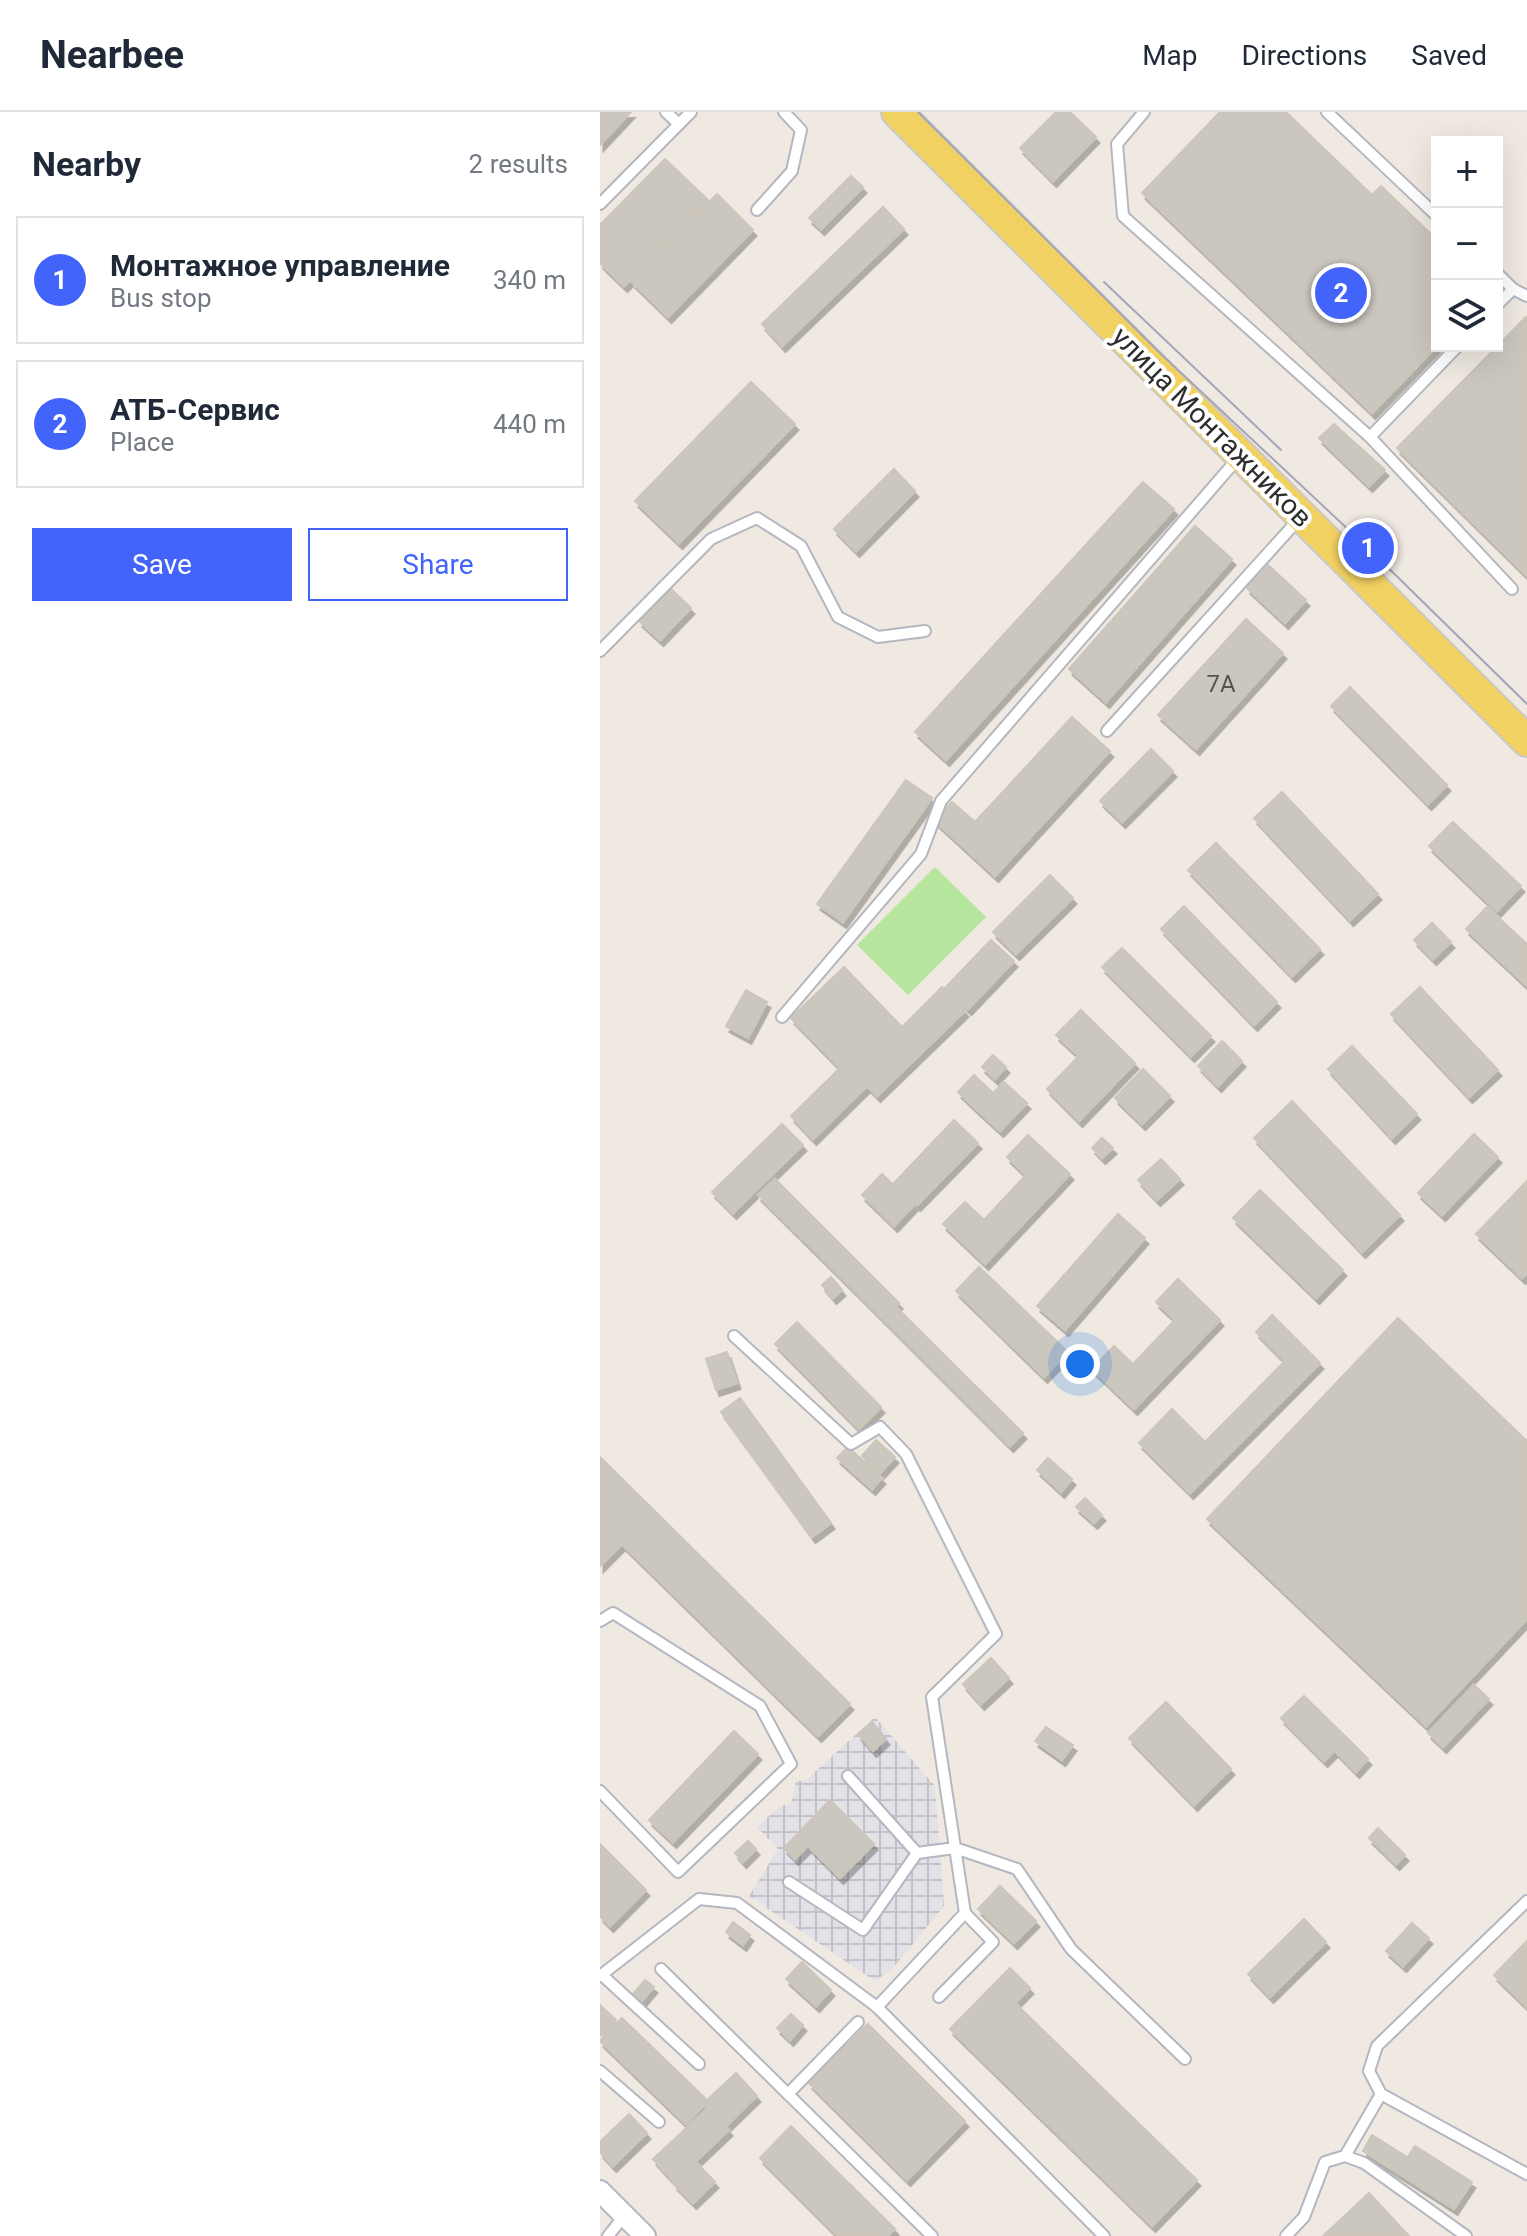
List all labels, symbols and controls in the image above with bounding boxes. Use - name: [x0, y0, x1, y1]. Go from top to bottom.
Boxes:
- text: Nearbee: [40, 33, 184, 77]
- text: Map: [1142, 39, 1198, 72]
- text: Directions: [1242, 39, 1367, 72]
- text: Saved: [1411, 39, 1487, 72]
- map controls: [1431, 136, 1503, 352]
- button: +: [1431, 136, 1503, 208]
- text: Nearby: [32, 144, 141, 184]
- text: 2 results: [469, 149, 568, 179]
- button: −: [1431, 208, 1503, 280]
- text: Монтажное управление: [110, 248, 450, 283]
- pin: 2: [1315, 263, 1367, 323]
- text: 1: [53, 265, 67, 295]
- text: 340 m: [493, 265, 566, 295]
- button: layers: [1431, 280, 1503, 352]
- text: Bus stop: [110, 283, 212, 313]
- street label: улица Монтажников: [1105, 320, 1319, 534]
- text: АТБ-Сервис: [110, 392, 280, 427]
- text: 2: [53, 409, 67, 439]
- text: 440 m: [493, 409, 566, 439]
- text: Place: [110, 427, 174, 457]
- pin: 1: [1342, 518, 1394, 578]
- button: Save: [32, 528, 292, 601]
- button: Share: [308, 528, 568, 601]
- house number: 7А: [1206, 670, 1236, 698]
- your location: [1060, 1344, 1100, 1384]

